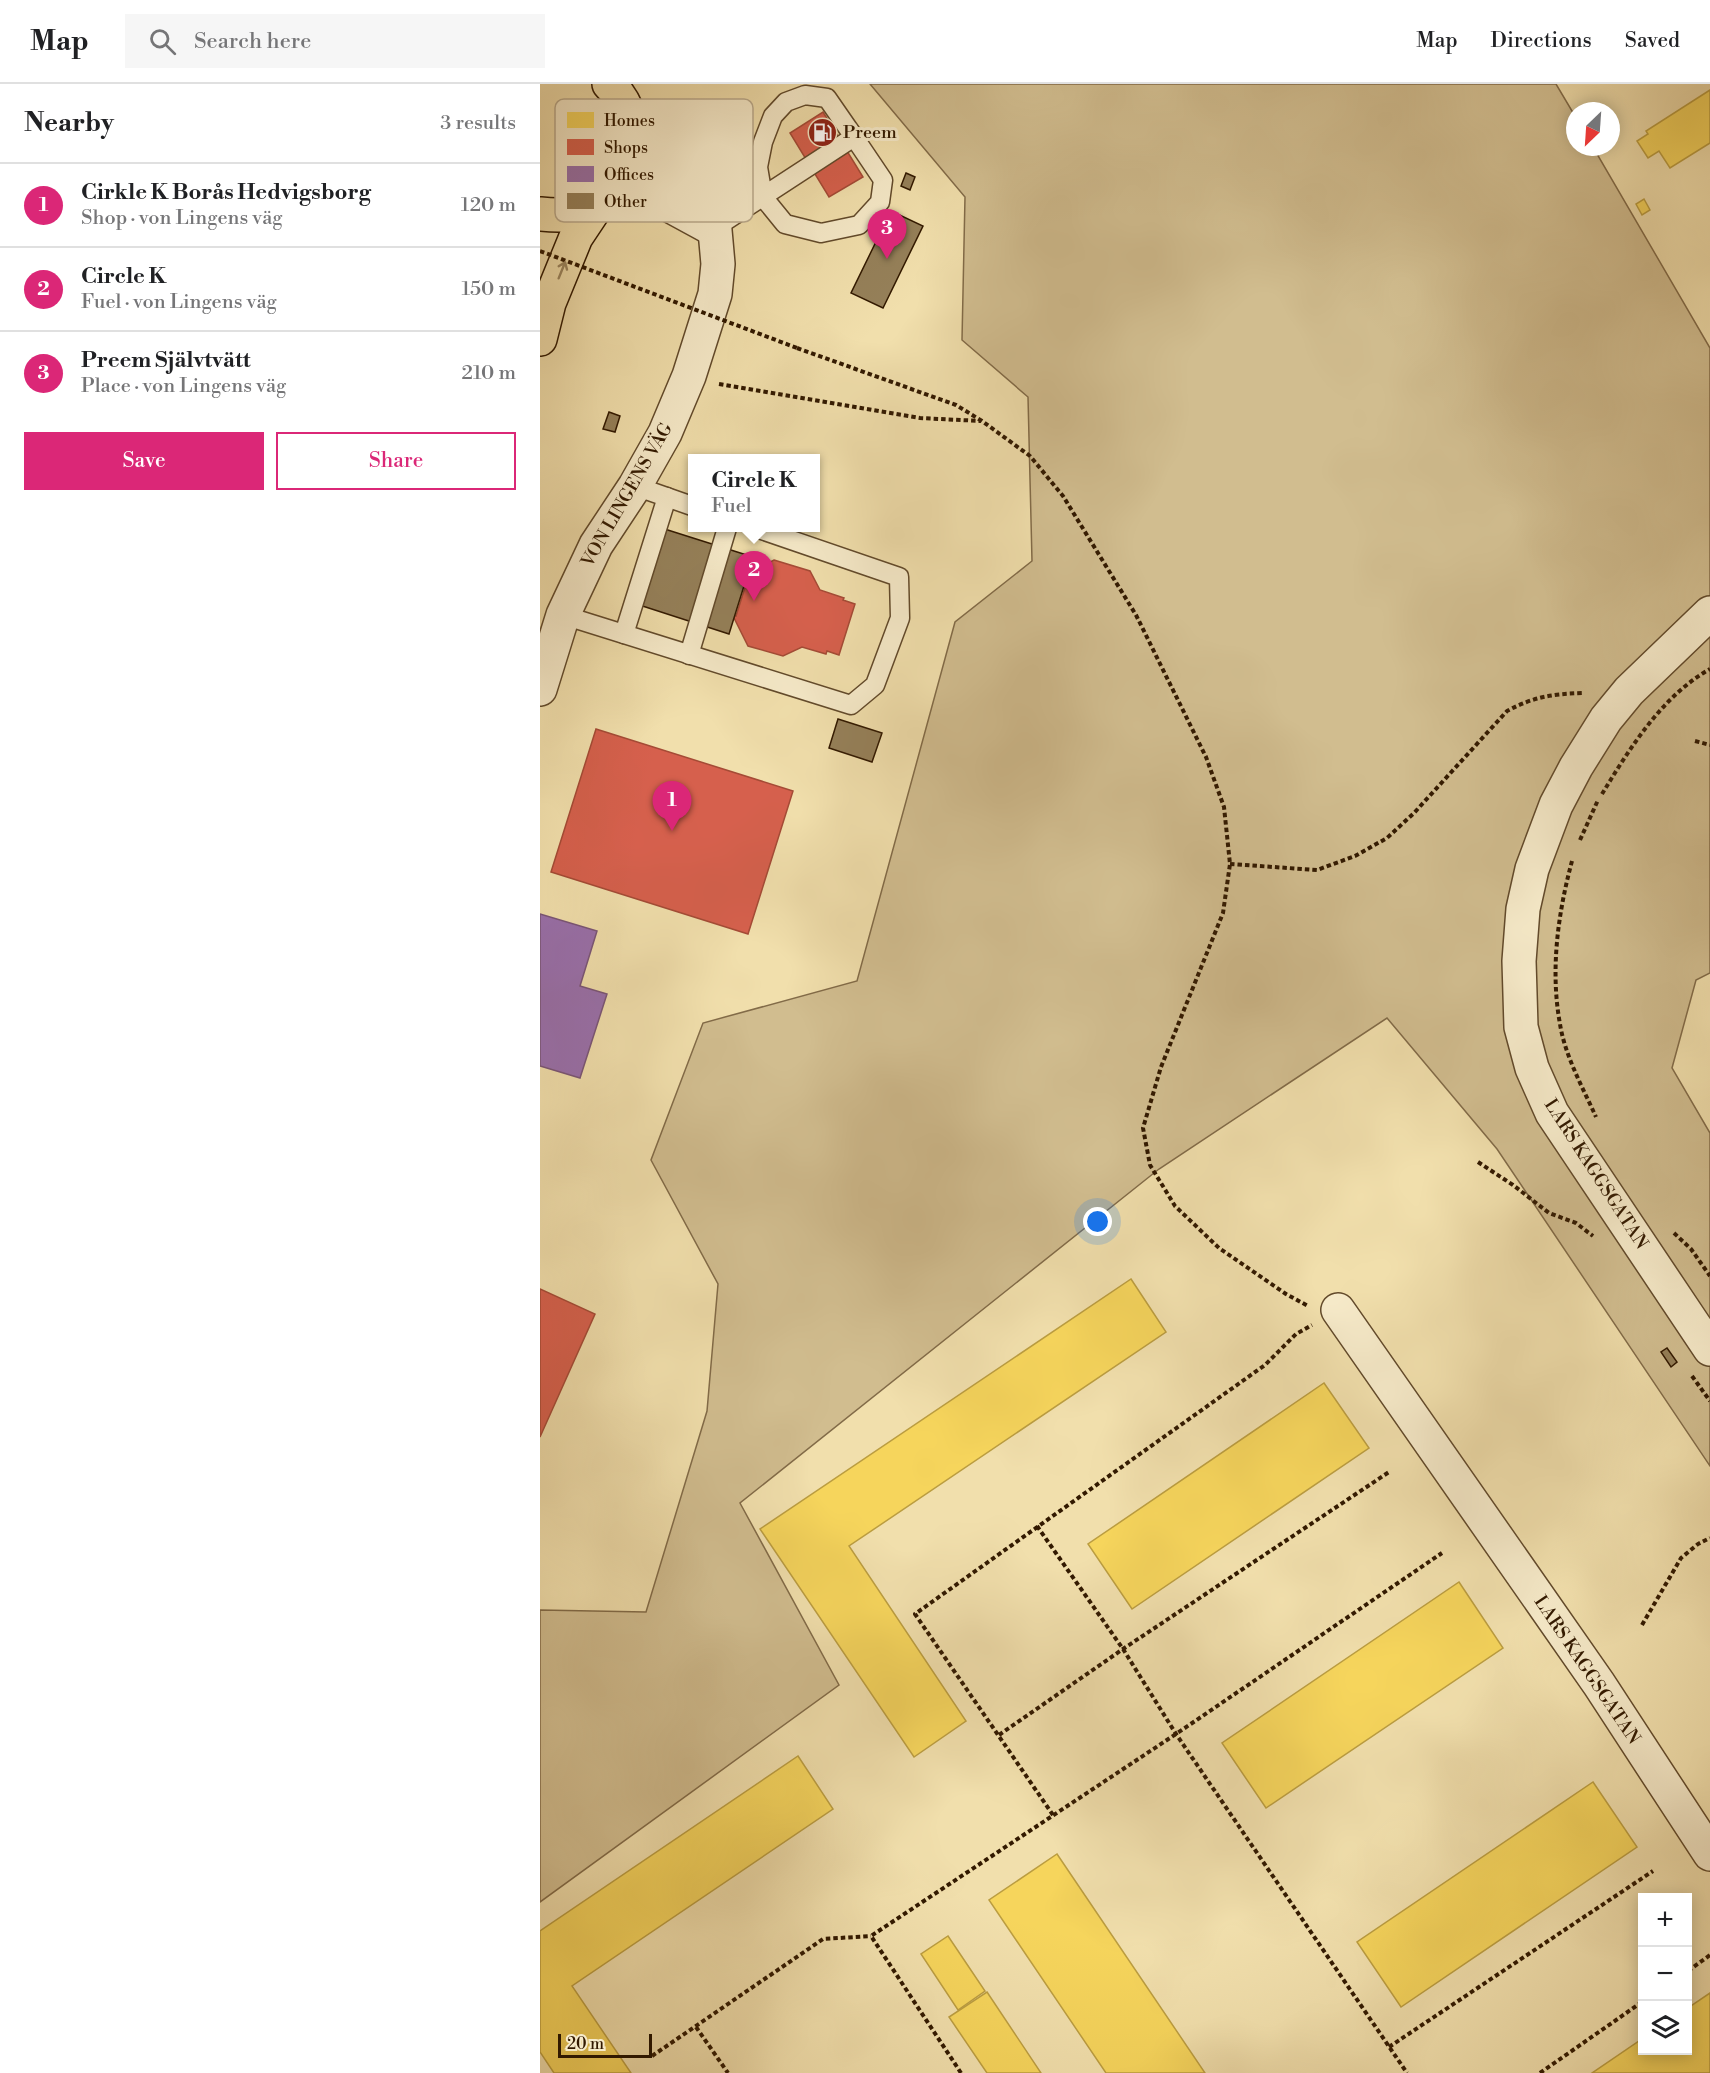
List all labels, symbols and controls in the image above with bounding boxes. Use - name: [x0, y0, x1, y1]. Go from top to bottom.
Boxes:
- search box: [125, 14, 545, 68]
- text: Map: [30, 24, 89, 59]
- icon: search: [146, 25, 179, 58]
- text: Search here: [194, 28, 311, 55]
- text: Map: [1416, 28, 1458, 54]
- text: Directions: [1491, 28, 1592, 54]
- text: Saved: [1625, 28, 1680, 54]
- legend: [555, 99, 753, 222]
- north arrow: [1566, 102, 1620, 156]
- text: Nearby: [24, 107, 114, 139]
- text: 3 results: [440, 111, 516, 136]
- text: Homes: [604, 111, 655, 131]
- fuel station icon: Preem: [806, 116, 838, 148]
- place label: Preem: [843, 121, 897, 144]
- text: Shops: [604, 138, 648, 158]
- text: Offices: [604, 165, 654, 185]
- text: Cirkle K Borås Hedvigsborg: [81, 179, 371, 206]
- text: Other: [604, 192, 647, 212]
- text: 1: [39, 193, 48, 218]
- text: 120 m: [461, 193, 516, 218]
- text: Shop · von Lingens väg: [81, 206, 283, 231]
- pin: 3: [868, 210, 906, 259]
- one-way arrow: [557, 261, 568, 280]
- text: Circle K: [81, 263, 166, 290]
- text: 2: [37, 277, 50, 302]
- text: 150 m: [461, 277, 516, 302]
- text: Fuel · von Lingens väg: [81, 290, 277, 315]
- text: Preem Självtvätt: [81, 347, 251, 374]
- text: 3: [37, 361, 50, 386]
- text: 210 m: [461, 361, 516, 386]
- text: Place · von Lingens väg: [81, 374, 286, 399]
- street label: VON LINGENS VÄG: [576, 418, 678, 572]
- button: Save: [24, 432, 264, 490]
- button: Share: [276, 432, 516, 490]
- popup: [688, 454, 820, 532]
- text: Circle K: [711, 467, 797, 494]
- text: Fuel: [711, 494, 752, 519]
- pin: 2: [734, 552, 774, 601]
- pin: 1: [652, 782, 692, 831]
- street label: LARS KAGGSGATAN: [1539, 1095, 1653, 1254]
- your location: [1083, 1207, 1112, 1236]
- street label: LARS KAGGSGATAN: [1529, 1591, 1646, 1749]
- map controls: [1638, 1893, 1692, 2055]
- button: +: [1638, 1893, 1692, 1947]
- button: −: [1638, 1947, 1692, 2001]
- button: layers: [1638, 2001, 1692, 2055]
- scale bar: [558, 2031, 652, 2058]
- text: 20 m: [567, 2034, 604, 2054]

